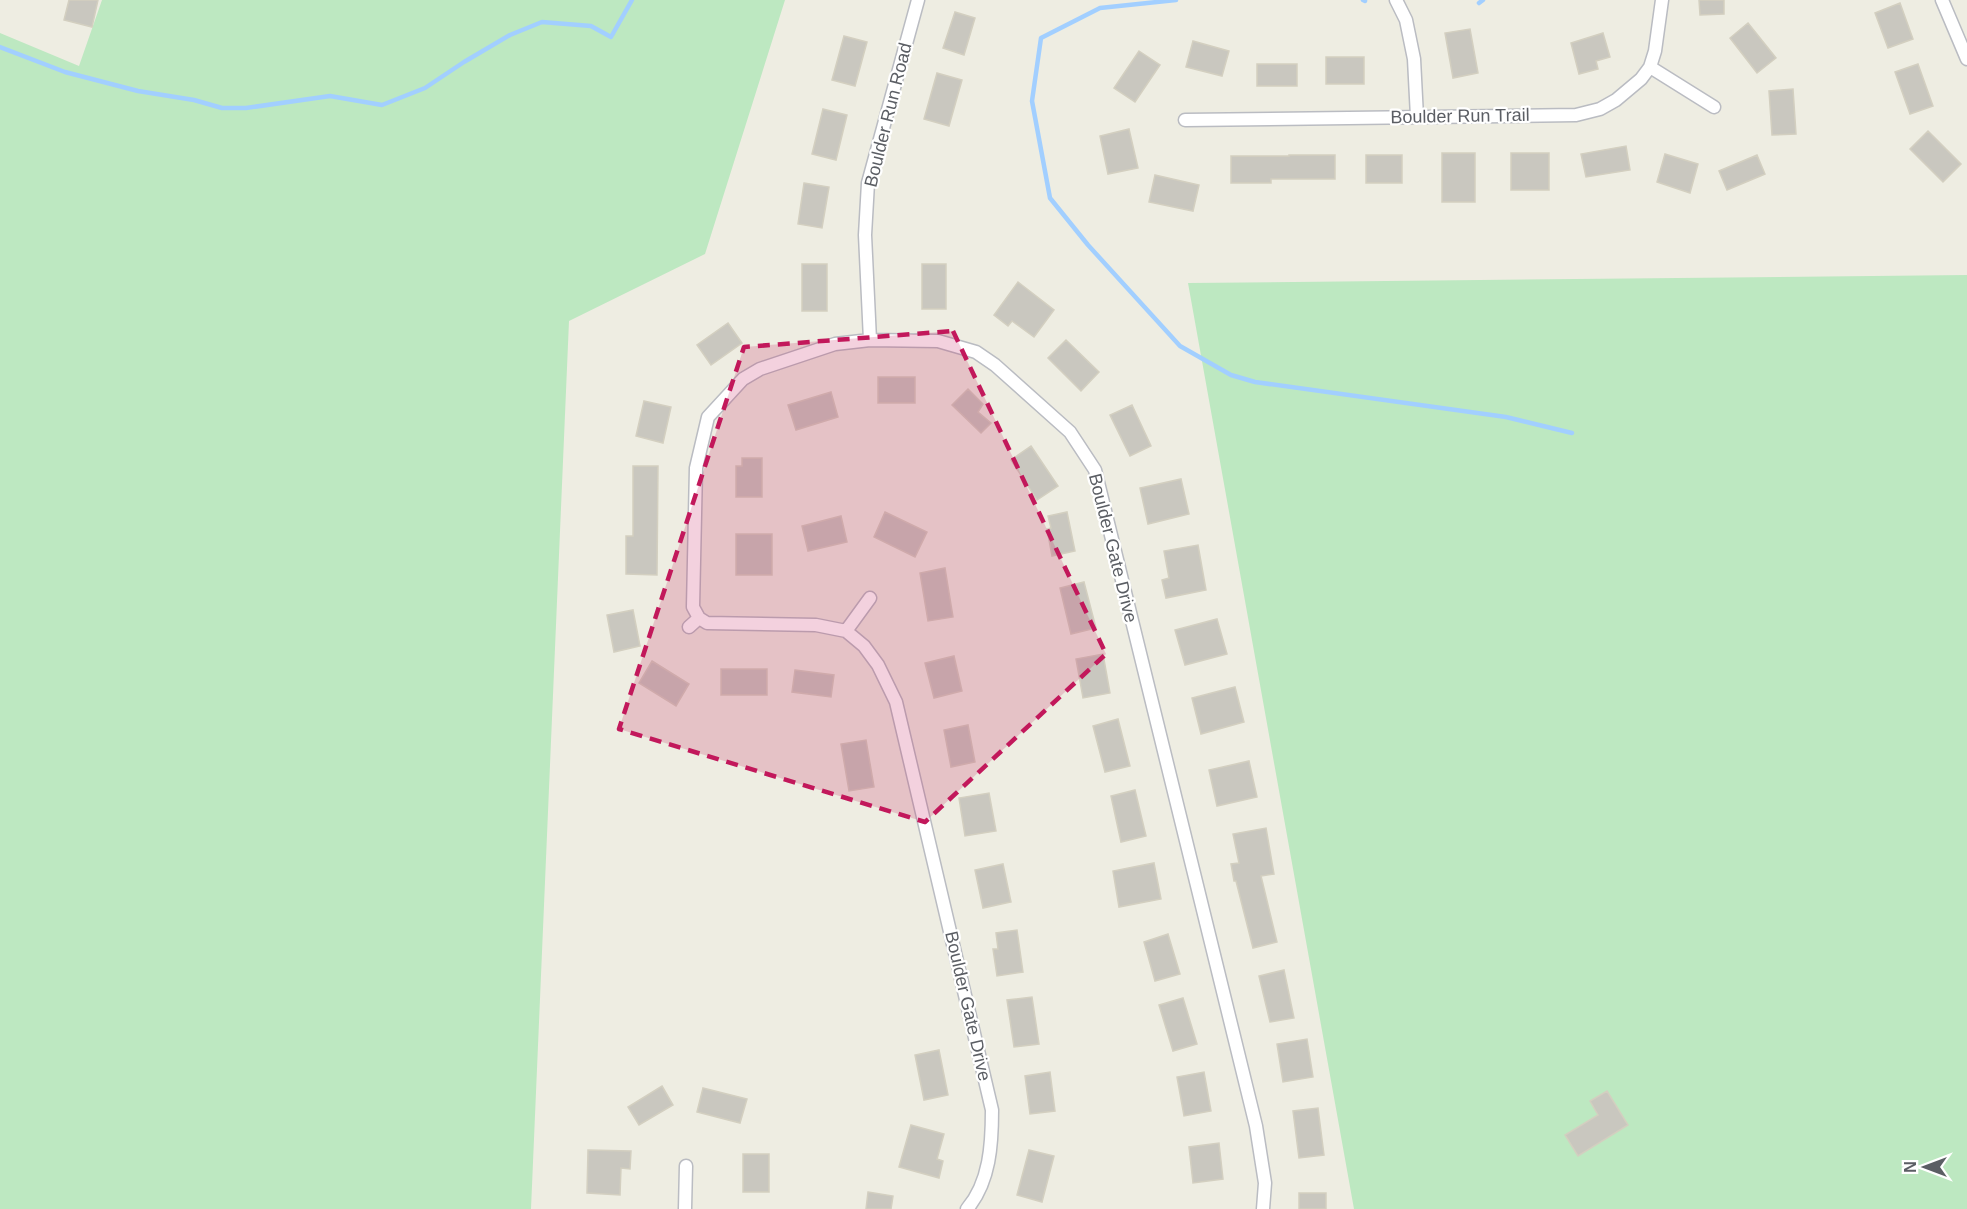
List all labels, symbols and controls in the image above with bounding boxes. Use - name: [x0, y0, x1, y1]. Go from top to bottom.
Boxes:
- street label: Boulder Run Road: [860, 41, 916, 189]
- street label: Boulder Run Trail: [1390, 105, 1530, 127]
- street label: Boulder Gate Drive: [1085, 471, 1141, 625]
- street label: Boulder Gate Drive: [941, 929, 995, 1083]
- north arrow: [1895, 1137, 1955, 1197]
- text: N: [1902, 1161, 1919, 1173]

